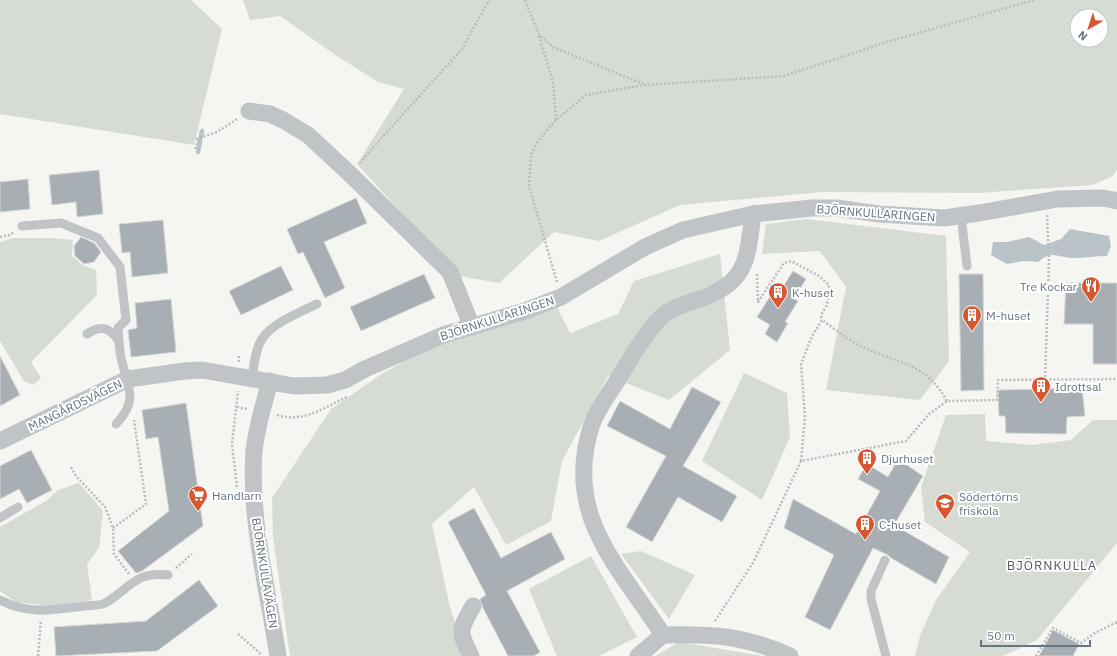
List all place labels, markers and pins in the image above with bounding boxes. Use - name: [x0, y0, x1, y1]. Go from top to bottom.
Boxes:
- restaurant icon: Tre Kockar: [1080, 275, 1102, 303]
- place label: Tre Kockar: [1020, 279, 1078, 294]
- building icon: K-huset: [767, 281, 789, 309]
- place label: K-huset: [792, 285, 834, 300]
- building icon: M-huset: [961, 304, 983, 332]
- place label: M-huset: [986, 308, 1031, 323]
- building icon: Idrottsal: [1030, 375, 1052, 403]
- place label: Idrottsal: [1055, 379, 1102, 394]
- building icon: Djurhuset: [856, 447, 878, 475]
- place label: Djurhuset: [881, 451, 934, 466]
- supermarket icon: Handlarn: [187, 484, 209, 512]
- place label: Handlarn: [212, 488, 262, 503]
- place label: Södertörns friskola: [959, 489, 1019, 518]
- school or university icon: Södertörns friskola: [934, 492, 956, 520]
- building icon: C-huset: [854, 513, 876, 541]
- place label: C-huset: [879, 517, 921, 532]

